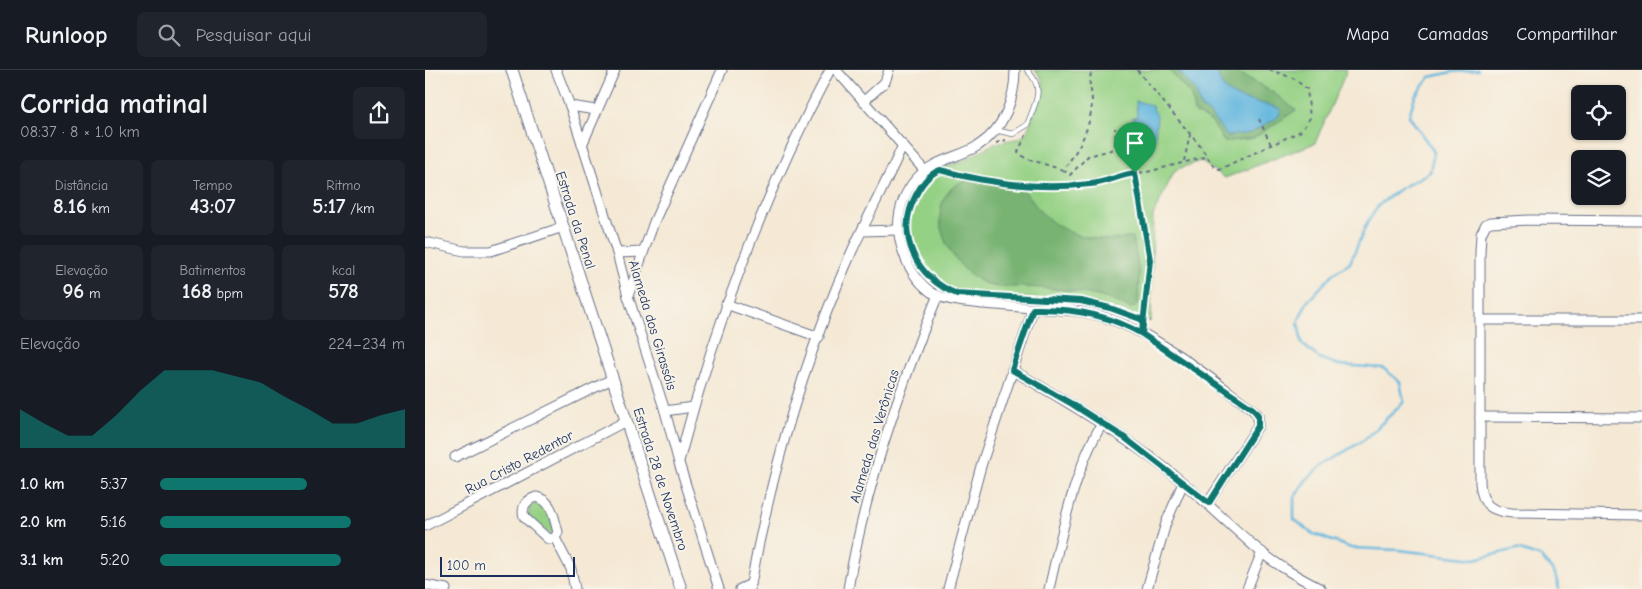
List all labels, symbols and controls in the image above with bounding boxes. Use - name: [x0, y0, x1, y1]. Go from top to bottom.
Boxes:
- search box: [137, 12, 487, 57]
- text: Runloop: [25, 21, 107, 49]
- icon: search: [155, 21, 183, 49]
- text: Pesquisar aqui: [195, 24, 312, 46]
- text: Mapa: [1346, 24, 1389, 45]
- text: Camadas: [1417, 24, 1488, 45]
- text: Compartilhar: [1516, 24, 1617, 45]
- map controls: [1571, 85, 1626, 205]
- button: locate: [1571, 85, 1626, 140]
- button: share: [353, 87, 405, 139]
- text: Corrida matinal: [20, 88, 208, 120]
- pin: [1114, 122, 1156, 173]
- text: 08:37 · 8 × 1.0 km: [20, 123, 140, 141]
- icon: arrive: [1121, 129, 1149, 157]
- button: layers: [1571, 150, 1626, 205]
- street label: Estrada da Penal: [552, 169, 599, 271]
- text: Distância: [55, 177, 108, 194]
- text: Tempo: [193, 177, 232, 194]
- text: Ritmo: [326, 177, 361, 194]
- text: 8.16: [53, 194, 87, 218]
- text: 43:07: [189, 194, 236, 218]
- text: 5:17: [312, 194, 346, 218]
- text: km: [87, 200, 110, 217]
- text: /km: [346, 200, 375, 217]
- street label: Alameda dos Girassóis: [625, 258, 680, 392]
- text: Elevação: [55, 262, 108, 279]
- text: Batimentos: [179, 262, 246, 279]
- text: kcal: [332, 262, 355, 279]
- text: 96: [62, 279, 84, 303]
- text: 168: [182, 279, 212, 303]
- text: 578: [328, 279, 359, 303]
- text: m: [84, 285, 101, 302]
- text: bpm: [212, 285, 243, 302]
- text: Elevação: [20, 335, 80, 353]
- text: 224–234 m: [328, 335, 405, 353]
- street label: Alameda das Verônicas: [846, 367, 903, 505]
- street label: Estrada 28 de Novembro: [629, 406, 692, 553]
- street label: Rua Cristo Redentor: [462, 427, 577, 498]
- text: 1.0 km: [20, 475, 65, 493]
- text: 5:37: [100, 475, 127, 493]
- text: 2.0 km: [20, 513, 66, 531]
- text: 5:16: [100, 513, 127, 531]
- text: 3.1 km: [20, 551, 63, 569]
- text: 5:20: [100, 551, 130, 569]
- scale bar: [440, 554, 575, 577]
- text: 100 m: [447, 557, 486, 574]

